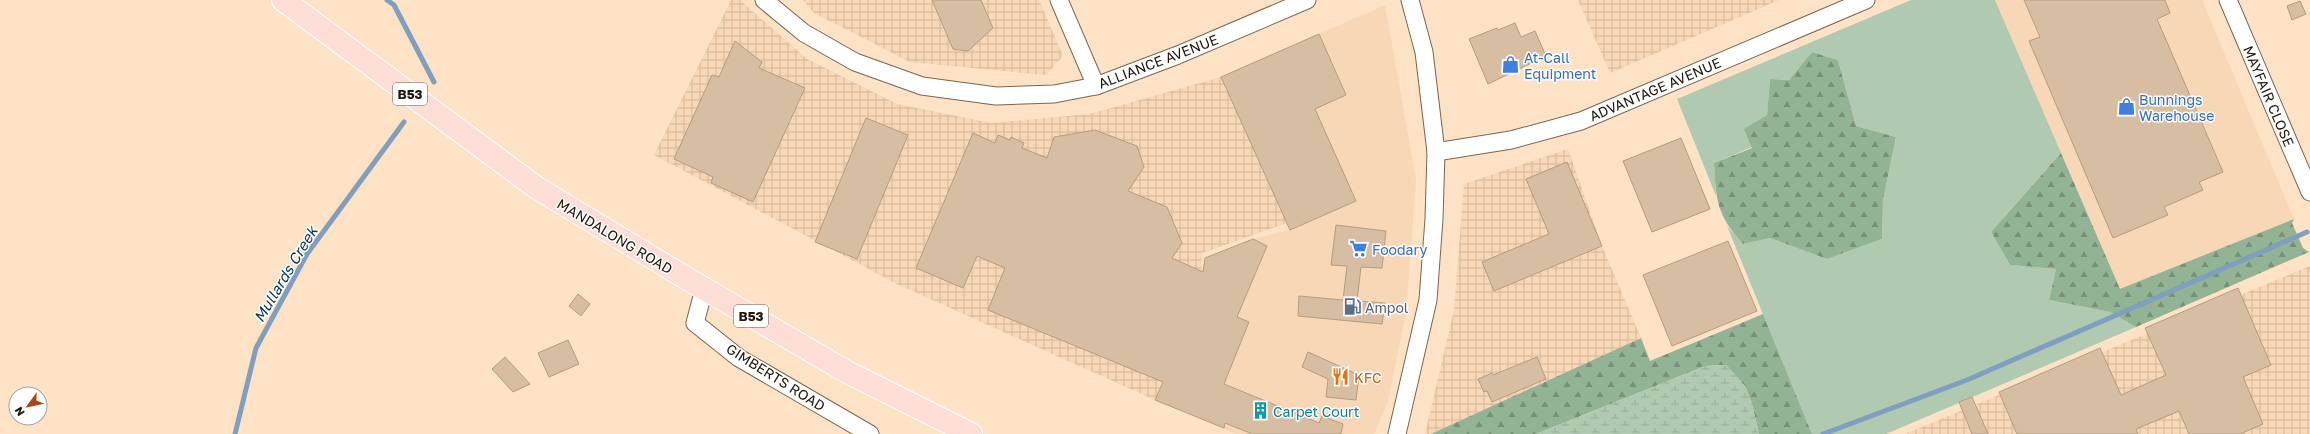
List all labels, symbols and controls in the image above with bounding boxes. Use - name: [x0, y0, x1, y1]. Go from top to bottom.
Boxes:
- street label: ALLIANCE AVENUE: [1096, 30, 1220, 92]
- street label: MAYFAIR CLOSE: [2240, 43, 2298, 149]
- place label: At-Call Equipment: [1524, 49, 1596, 82]
- street label: ADVANTAGE AVENUE: [1587, 54, 1723, 124]
- shop icon: At-Call Equipment: [1501, 55, 1521, 75]
- road number: B53: [393, 83, 427, 105]
- place label: Bunnings Warehouse: [2139, 91, 2214, 124]
- shop icon: Bunnings Warehouse: [2116, 97, 2136, 117]
- street label: MANDALONG ROAD: [554, 195, 676, 277]
- water label: Mullards Creek: [249, 222, 321, 325]
- supermarket icon: Foodary: [1349, 239, 1369, 259]
- place label: Foodary: [1372, 241, 1427, 258]
- fuel station icon: Ampol: [1342, 297, 1362, 317]
- place label: Ampol: [1365, 299, 1408, 316]
- road number: B53: [734, 305, 768, 327]
- street label: GIMBERTS ROAD: [723, 340, 829, 414]
- restaurant icon: KFC: [1331, 367, 1351, 387]
- place label: KFC: [1354, 369, 1381, 386]
- north arrow: [8, 386, 48, 426]
- building icon: Carpet Court: [1250, 401, 1270, 421]
- place label: Carpet Court: [1273, 403, 1359, 420]
- text: N: [11, 405, 27, 419]

